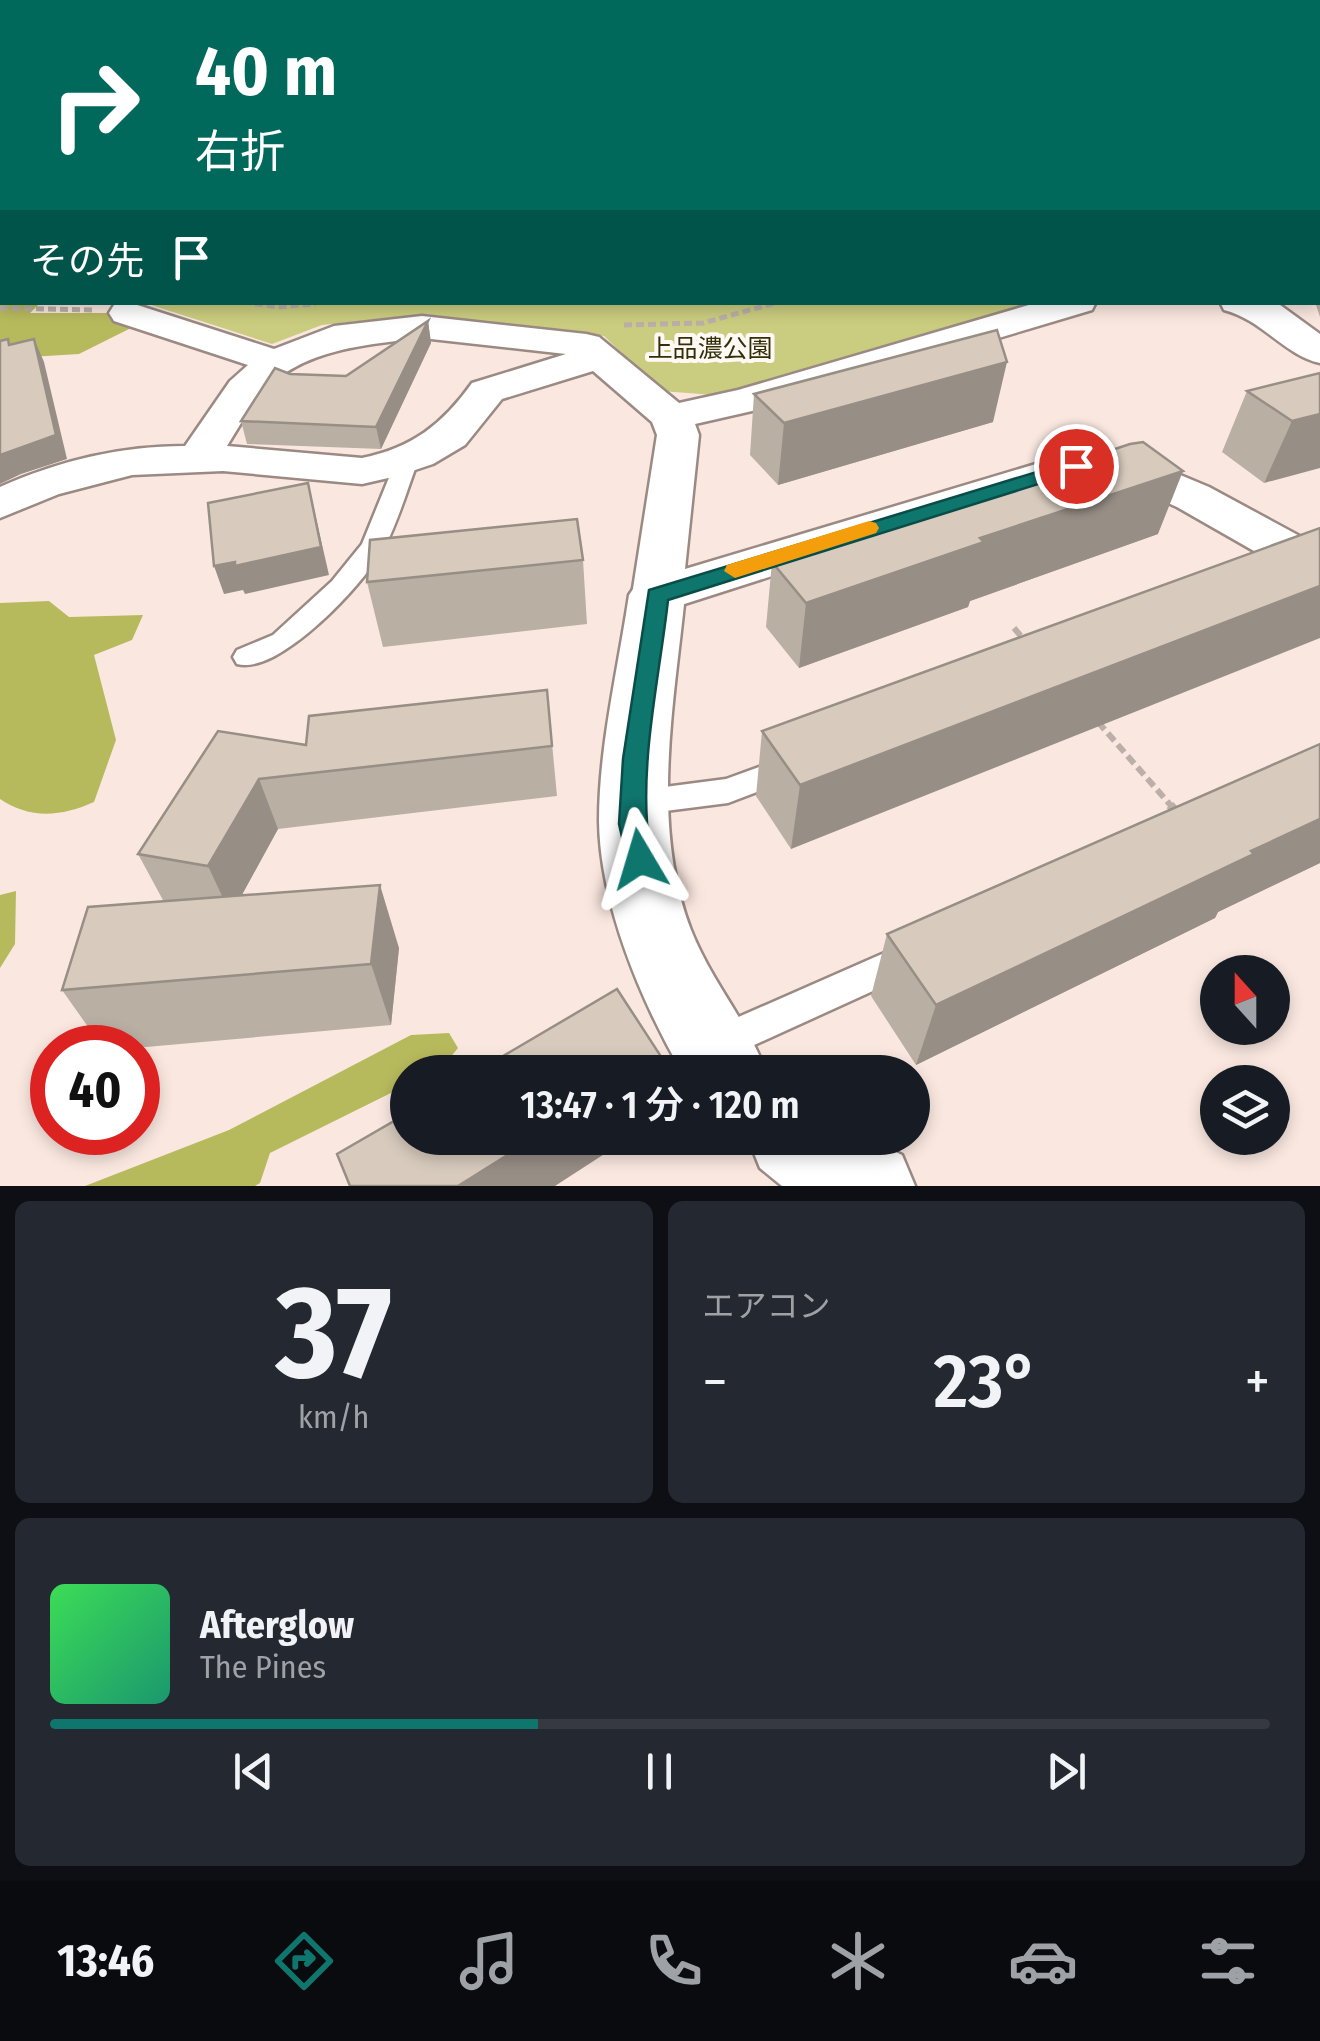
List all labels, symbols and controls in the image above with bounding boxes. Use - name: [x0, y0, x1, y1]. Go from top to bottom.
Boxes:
- text: 40 m: [195, 30, 337, 114]
- icon: right: [30, 40, 160, 170]
- text: 右折: [195, 125, 285, 179]
- icon: arrive: [164, 230, 219, 285]
- text: その先: [30, 238, 144, 284]
- park label: 上品濃公園: [647, 334, 773, 364]
- pin: [1034, 424, 1119, 509]
- icon: arrive: [1049, 439, 1104, 494]
- position arrow: [588, 807, 692, 911]
- north arrow: [1200, 955, 1290, 1045]
- map controls: [1200, 955, 1290, 1155]
- speed limit sign: 40: [30, 1025, 160, 1155]
- button: layers: [1200, 1065, 1290, 1155]
- text: 13:47 · 1 分 · 120 m: [520, 1082, 800, 1128]
- text: 37: [276, 1255, 392, 1411]
- text: エアコン: [703, 1287, 831, 1325]
- text: 23°: [934, 1337, 1038, 1427]
- text: −: [703, 1349, 727, 1415]
- text: +: [1245, 1349, 1270, 1415]
- text: km/h: [298, 1398, 369, 1436]
- text: Afterglow: [200, 1602, 354, 1648]
- text: The Pines: [200, 1648, 326, 1686]
- icon: previous: [226, 1744, 281, 1799]
- icon: pause: [632, 1744, 687, 1799]
- icon: next: [1039, 1744, 1094, 1799]
- icon: directions: [269, 1926, 339, 1996]
- icon: music: [454, 1926, 524, 1996]
- icon: phone: [639, 1926, 709, 1996]
- icon: climate: [823, 1926, 893, 1996]
- icon: car: [1008, 1926, 1078, 1996]
- icon: filters: [1193, 1926, 1263, 1996]
- text: 13:46: [57, 1934, 154, 1988]

